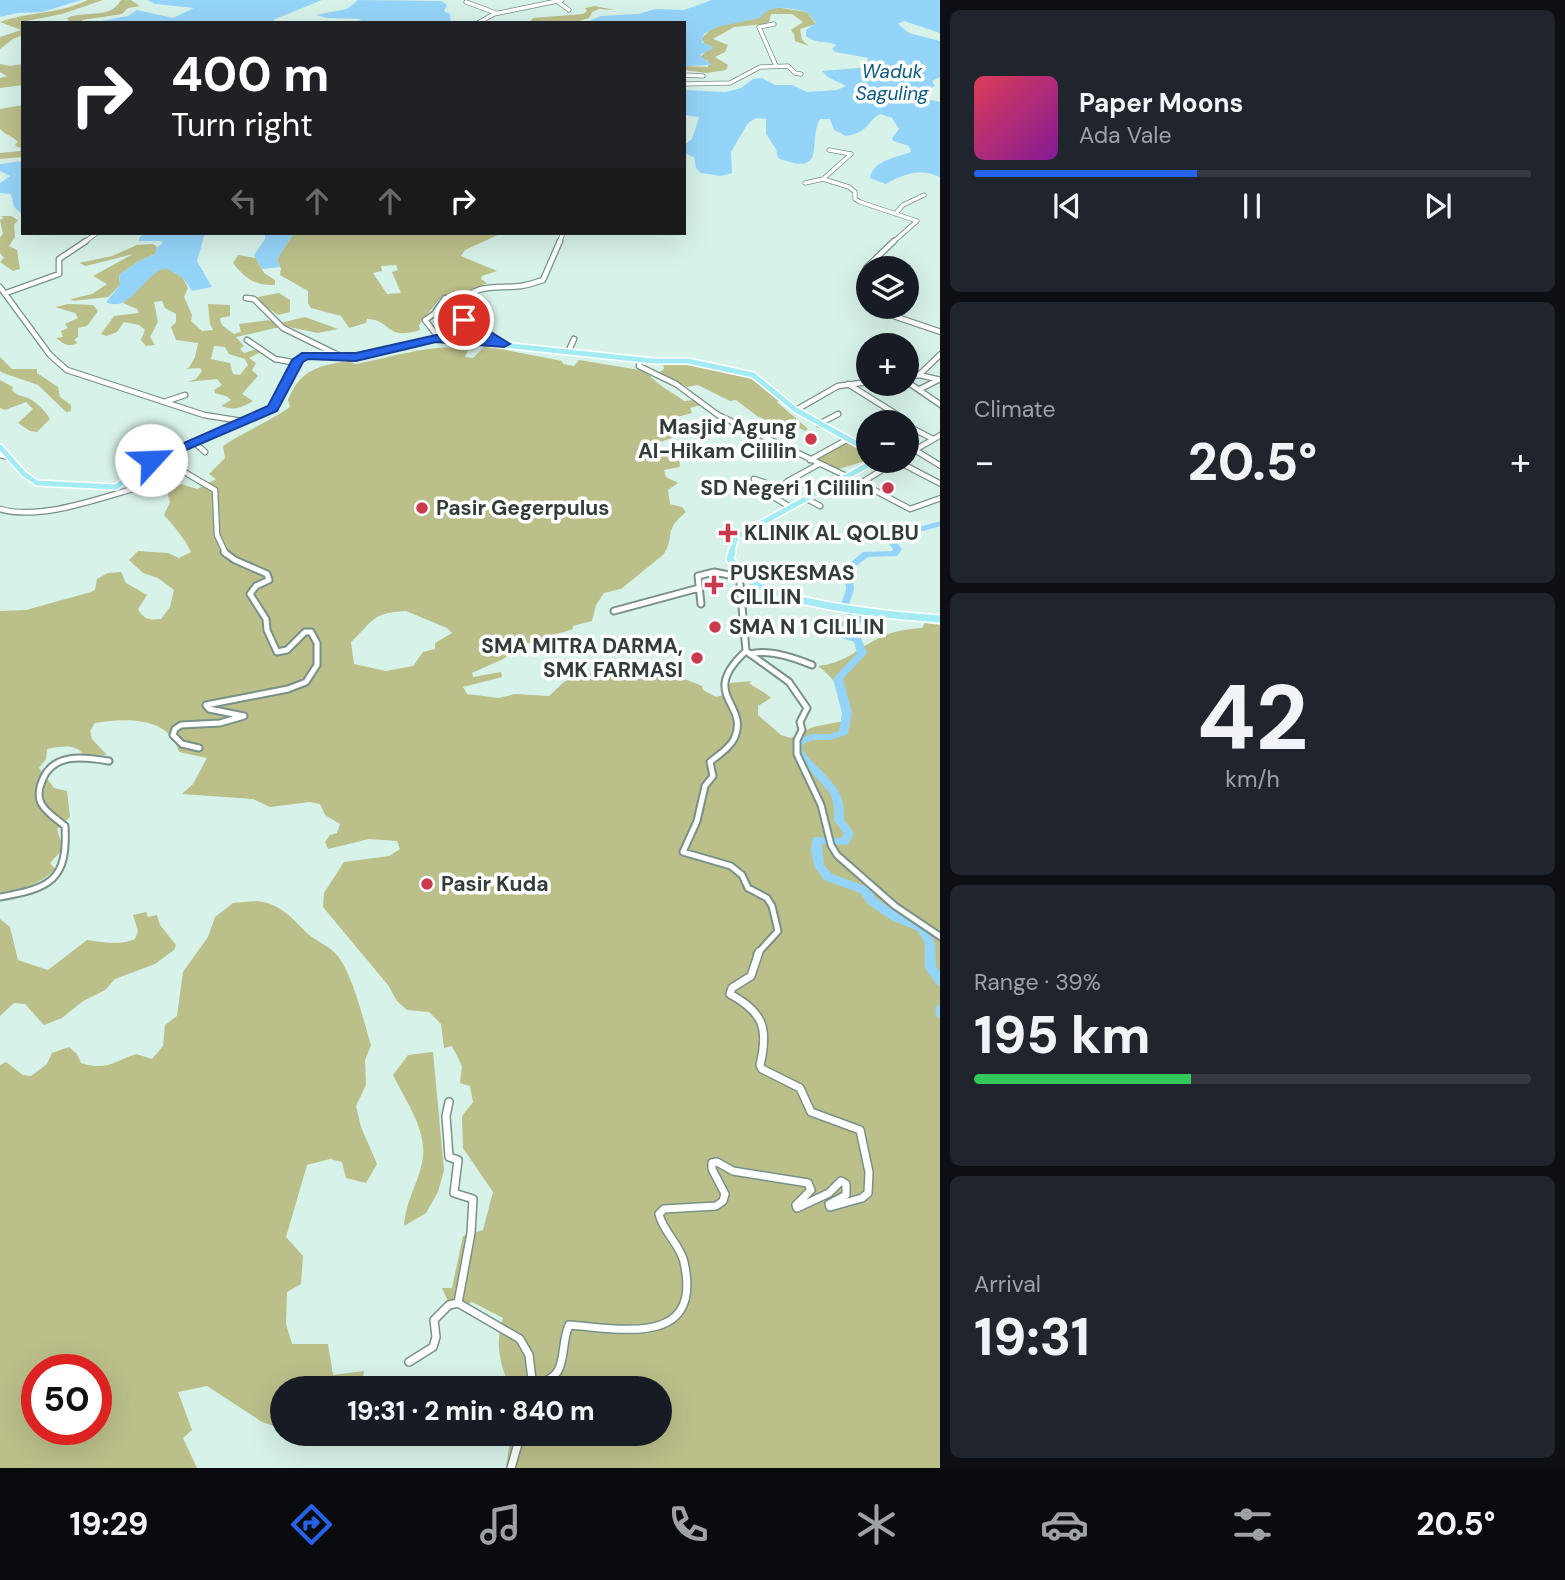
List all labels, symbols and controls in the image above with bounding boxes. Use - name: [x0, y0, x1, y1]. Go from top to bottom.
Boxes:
- text: 400 m: [171, 42, 329, 106]
- icon: right: [56, 49, 147, 140]
- water label: Waduk Saguling: [855, 59, 929, 106]
- text: Paper Moons: [1079, 86, 1243, 120]
- text: Turn right: [171, 104, 313, 146]
- text: Ada Vale: [1079, 120, 1172, 150]
- icon: left: [225, 182, 263, 220]
- icon: ahead: [298, 182, 336, 220]
- icon: ahead: [371, 182, 409, 220]
- icon: right: [444, 182, 482, 220]
- icon: previous: [1048, 187, 1086, 225]
- icon: pause: [1233, 187, 1271, 225]
- icon: next: [1419, 187, 1457, 225]
- map controls: [856, 256, 919, 473]
- button: layers: [856, 256, 919, 319]
- pin: [434, 290, 494, 350]
- icon: arrive: [445, 301, 483, 339]
- button: +: [856, 333, 919, 396]
- text: Climate: [974, 394, 1056, 424]
- button: −: [856, 410, 919, 473]
- place label: Masjid Agung Al-Hikam Cililin: [638, 413, 797, 465]
- position arrow: [114, 423, 188, 497]
- text: 20.5°: [1188, 428, 1317, 496]
- marker: Masjid Agung Al-Hikam Cililin: [803, 431, 819, 447]
- text: −: [974, 437, 995, 487]
- text: +: [1510, 437, 1531, 487]
- place label: SD Negeri 1 Cililin: [700, 474, 874, 502]
- marker: SD Negeri 1 Cililin: [880, 480, 896, 496]
- place label: Pasir Gegerpulus: [436, 494, 609, 522]
- marker: Pasir Gegerpulus: [414, 500, 430, 516]
- place label: KLINIK AL QOLBU: [744, 519, 919, 547]
- marker: KLINIK AL QOLBU: [718, 523, 738, 543]
- place label: PUSKESMAS CILILIN: [730, 559, 855, 611]
- marker: PUSKESMAS CILILIN: [704, 575, 724, 595]
- place label: SMA N 1 CILILIN: [729, 613, 884, 641]
- marker: SMA N 1 CILILIN: [707, 619, 723, 635]
- place label: SMA MITRA DARMA, SMK FARMASI: [481, 632, 683, 684]
- marker: SMA MITRA DARMA, SMK FARMASI: [689, 650, 705, 666]
- text: 42: [1197, 659, 1308, 777]
- text: km/h: [1225, 764, 1280, 794]
- place label: Pasir Kuda: [441, 870, 549, 898]
- marker: Pasir Kuda: [419, 876, 435, 892]
- text: Range · 39%: [974, 967, 1101, 997]
- text: 195 km: [974, 1001, 1150, 1069]
- text: Arrival: [974, 1269, 1041, 1299]
- text: 19:31: [974, 1303, 1090, 1371]
- speed limit sign: 50: [21, 1354, 112, 1445]
- text: 19:31 · 2 min · 840 m: [347, 1394, 595, 1428]
- icon: directions: [287, 1500, 336, 1549]
- icon: music: [476, 1500, 525, 1549]
- icon: phone: [664, 1500, 713, 1549]
- icon: climate: [852, 1500, 901, 1549]
- icon: car: [1040, 1500, 1089, 1549]
- icon: filters: [1228, 1500, 1277, 1549]
- text: 19:29: [70, 1503, 148, 1545]
- text: 20.5°: [1416, 1503, 1495, 1545]

